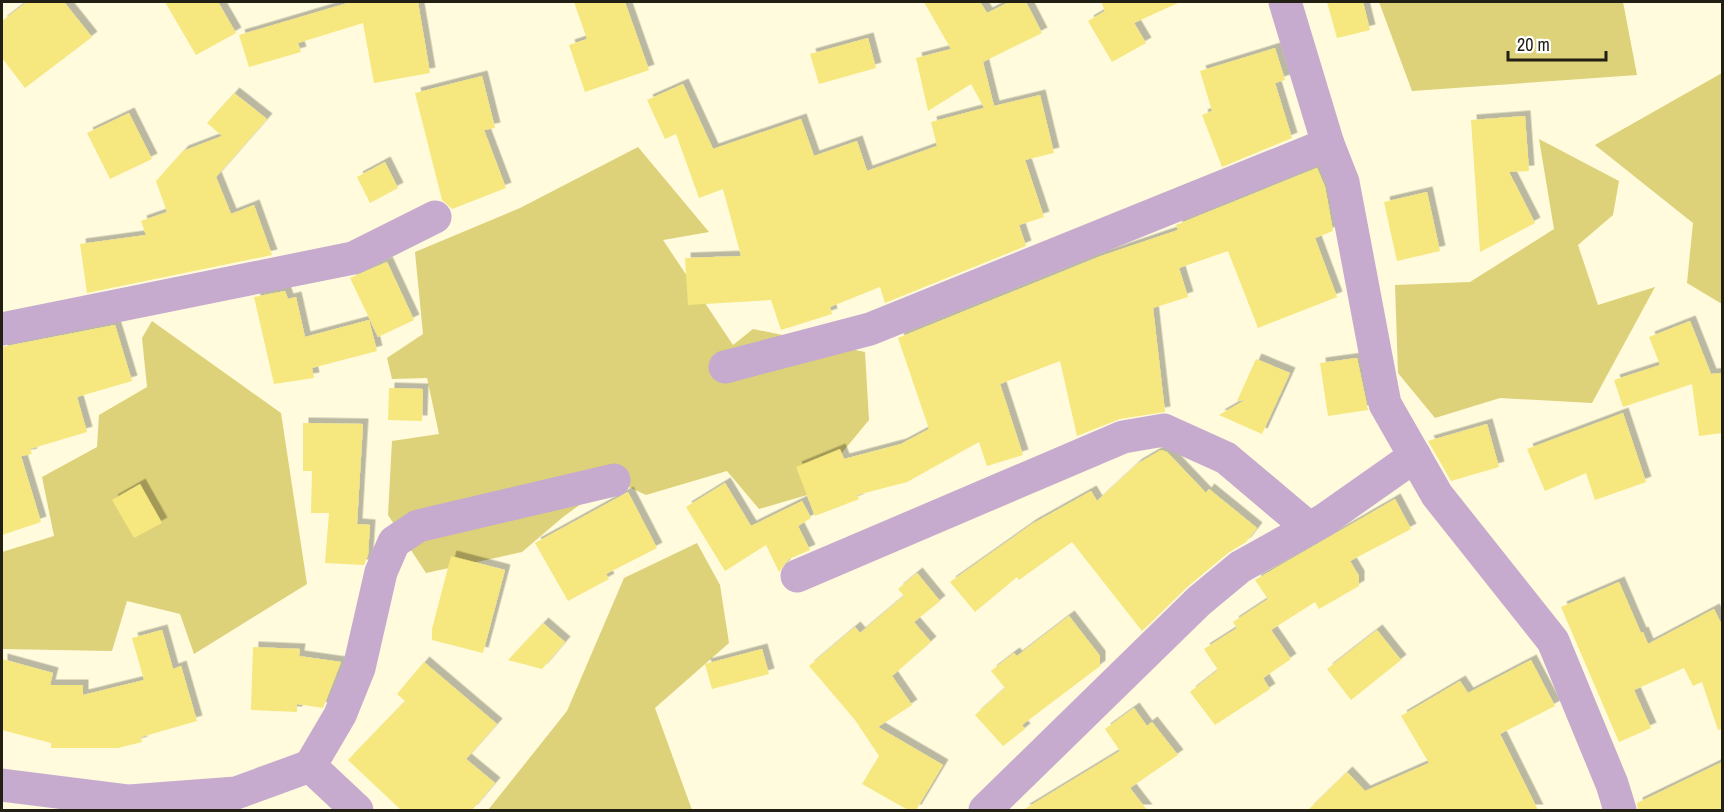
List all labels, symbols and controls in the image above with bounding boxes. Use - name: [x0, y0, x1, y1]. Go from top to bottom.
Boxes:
- scale bar: [1508, 24, 1606, 62]
- text: 20 m: [1517, 32, 1550, 57]

